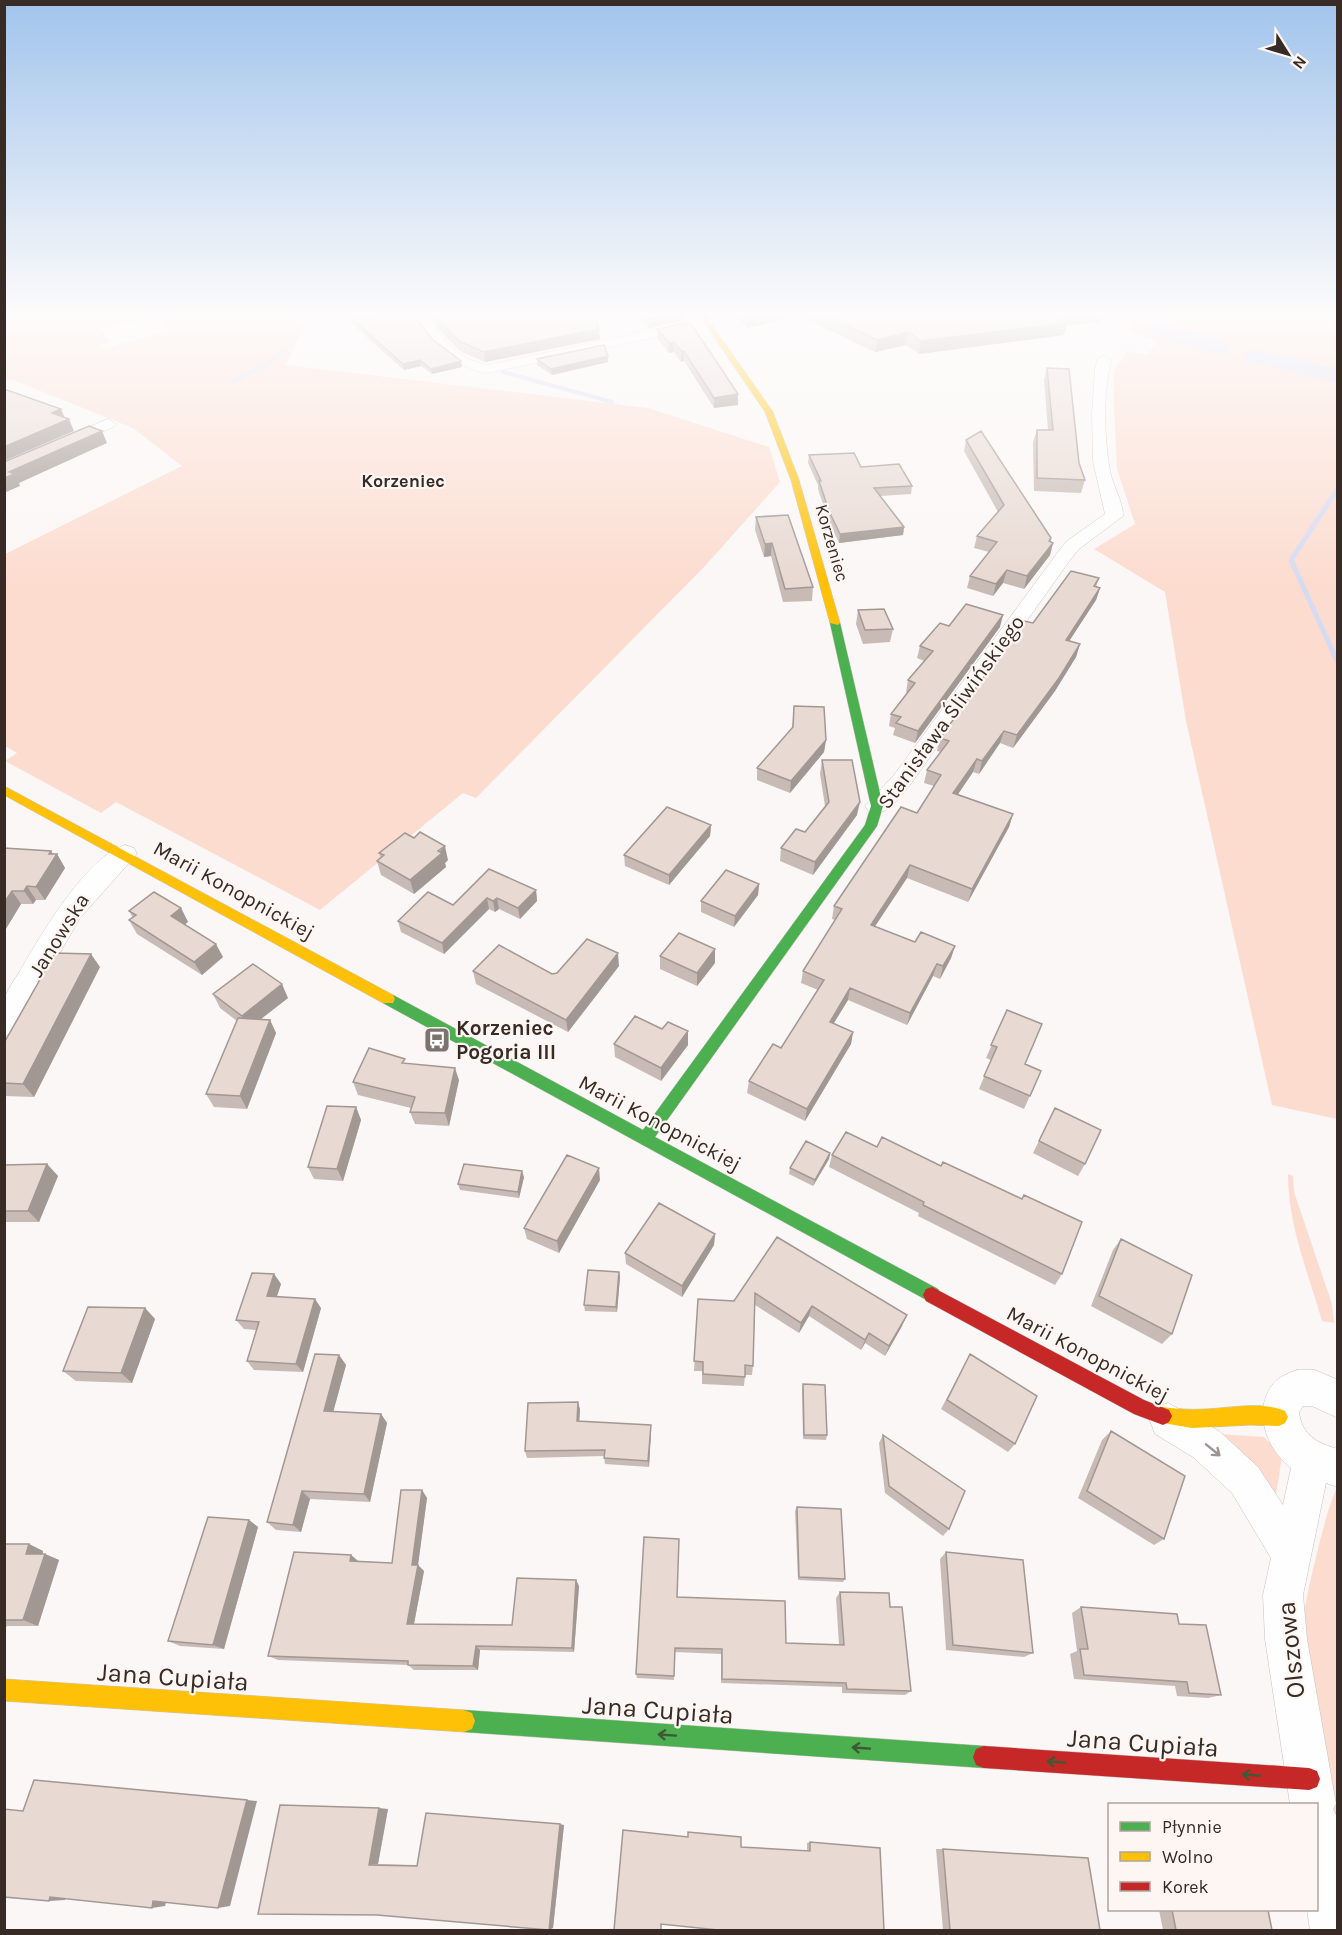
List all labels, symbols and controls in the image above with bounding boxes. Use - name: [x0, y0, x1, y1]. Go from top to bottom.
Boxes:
- north arrow: [1258, 24, 1318, 84]
- text: N: [1289, 52, 1311, 73]
- district label: Korzeniec: [361, 470, 445, 492]
- street label: Korzeniec: [810, 502, 854, 584]
- street label: Stanisława Śliwińskiego: [873, 610, 1029, 814]
- street label: Marii Konopnickiej: [149, 836, 319, 944]
- street label: Janowska: [24, 889, 94, 981]
- place label: Korzeniec Pogoria III: [456, 1016, 556, 1064]
- bus stop icon: Korzeniec Pogoria III: [422, 1025, 452, 1055]
- street label: Marii Konopnickiej: [575, 1070, 745, 1176]
- street label: Marii Konopnickiej: [1003, 1301, 1173, 1407]
- one-way arrow: [1205, 1444, 1221, 1457]
- street label: Olszowa: [1270, 1600, 1312, 1700]
- street label: Jana Cupiała: [96, 1656, 250, 1698]
- street label: Jana Cupiała: [581, 1689, 735, 1731]
- street label: Jana Cupiała: [1066, 1722, 1220, 1764]
- one-way arrow: [657, 1729, 677, 1740]
- one-way arrow: [852, 1743, 872, 1754]
- one-way arrow: [1047, 1756, 1066, 1767]
- one-way arrow: [1241, 1769, 1261, 1780]
- legend: [1108, 1803, 1318, 1911]
- text: Płynnie: [1162, 1816, 1222, 1838]
- text: Wolno: [1162, 1846, 1213, 1868]
- text: Korek: [1162, 1876, 1209, 1898]

